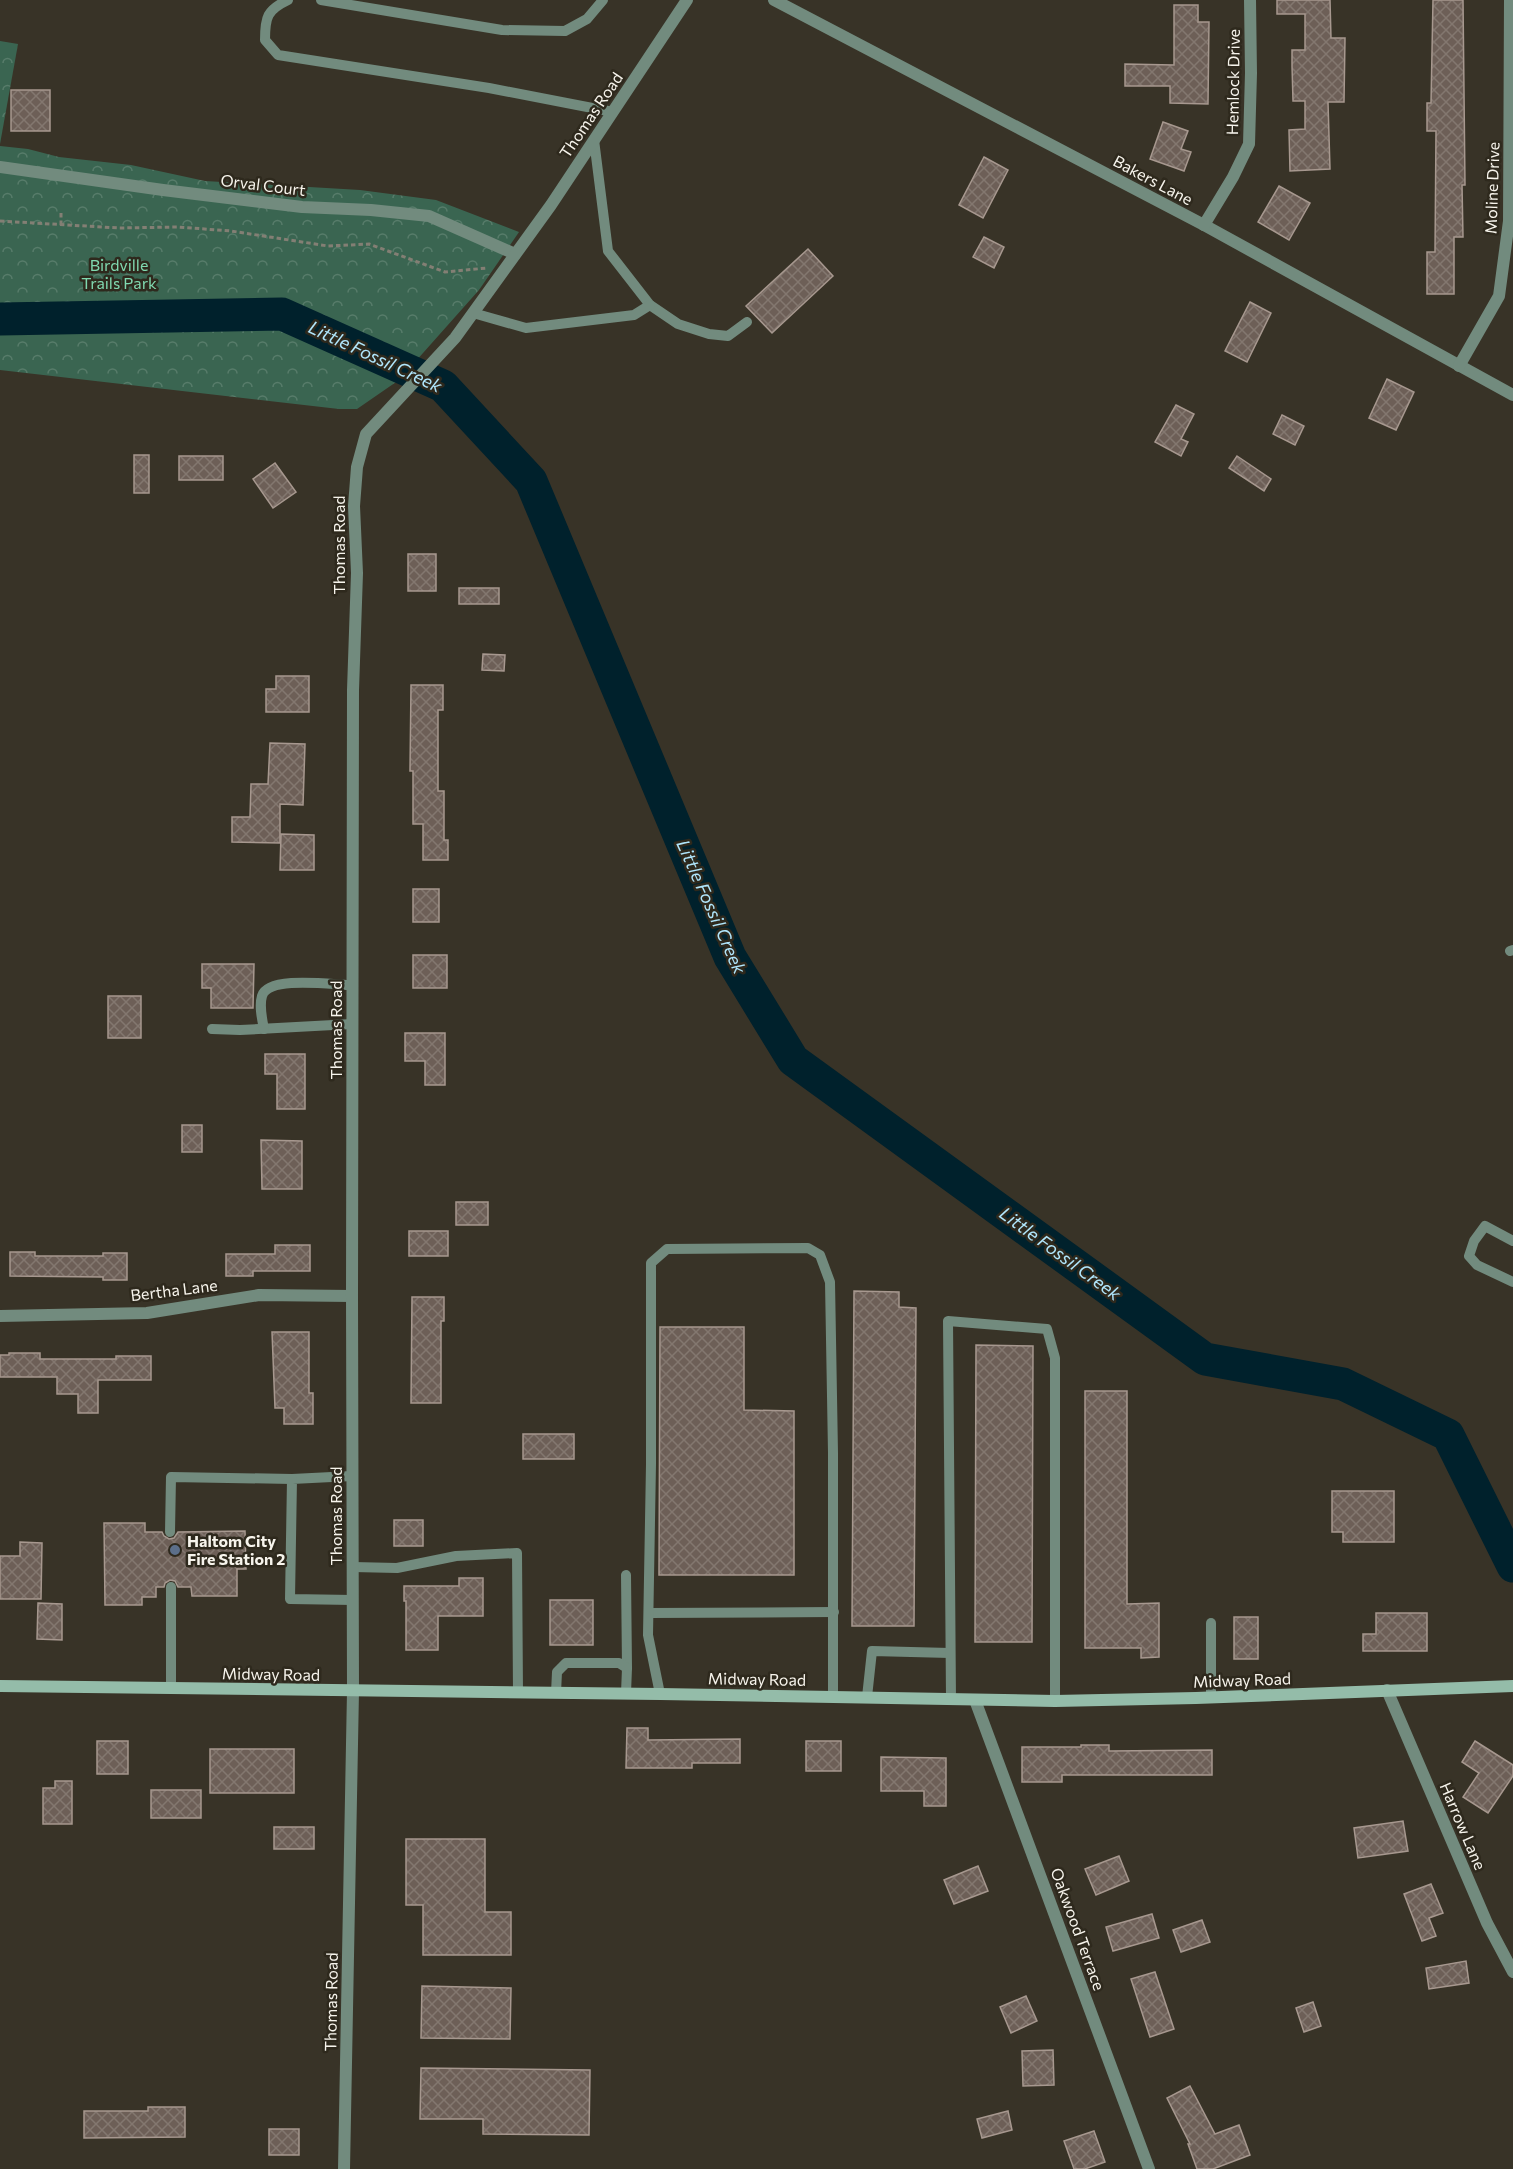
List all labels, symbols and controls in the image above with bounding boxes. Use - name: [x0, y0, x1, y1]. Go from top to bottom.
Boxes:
- street label: Hemlock Drive: [1222, 29, 1243, 135]
- street label: Thomas Road: [555, 68, 626, 161]
- street label: Moline Drive: [1480, 142, 1503, 234]
- street label: Bakers Lane: [1110, 151, 1196, 208]
- street label: Orval Court: [220, 170, 307, 199]
- park label: Birdville Trails Park: [81, 255, 157, 292]
- water label: Little Fossil Creek: [305, 316, 447, 397]
- street label: Thomas Road: [329, 495, 348, 595]
- water label: Little Fossil Creek: [672, 836, 752, 978]
- street label: Thomas Road: [326, 980, 345, 1080]
- water label: Little Fossil Creek: [996, 1202, 1127, 1305]
- street label: Bertha Lane: [129, 1275, 219, 1304]
- street label: Thomas Road: [326, 1466, 345, 1566]
- place label: Haltom City Fire Station 2: [187, 1531, 285, 1568]
- marker: Haltom City Fire Station 2: [168, 1543, 182, 1557]
- street label: Midway Road: [222, 1663, 320, 1684]
- street label: Midway Road: [708, 1668, 806, 1689]
- street label: Midway Road: [1193, 1668, 1291, 1691]
- street label: Harrow Lane: [1437, 1779, 1490, 1872]
- street label: Oakwood Terrace: [1048, 1865, 1109, 1993]
- street label: Thomas Road: [320, 1952, 341, 2052]

